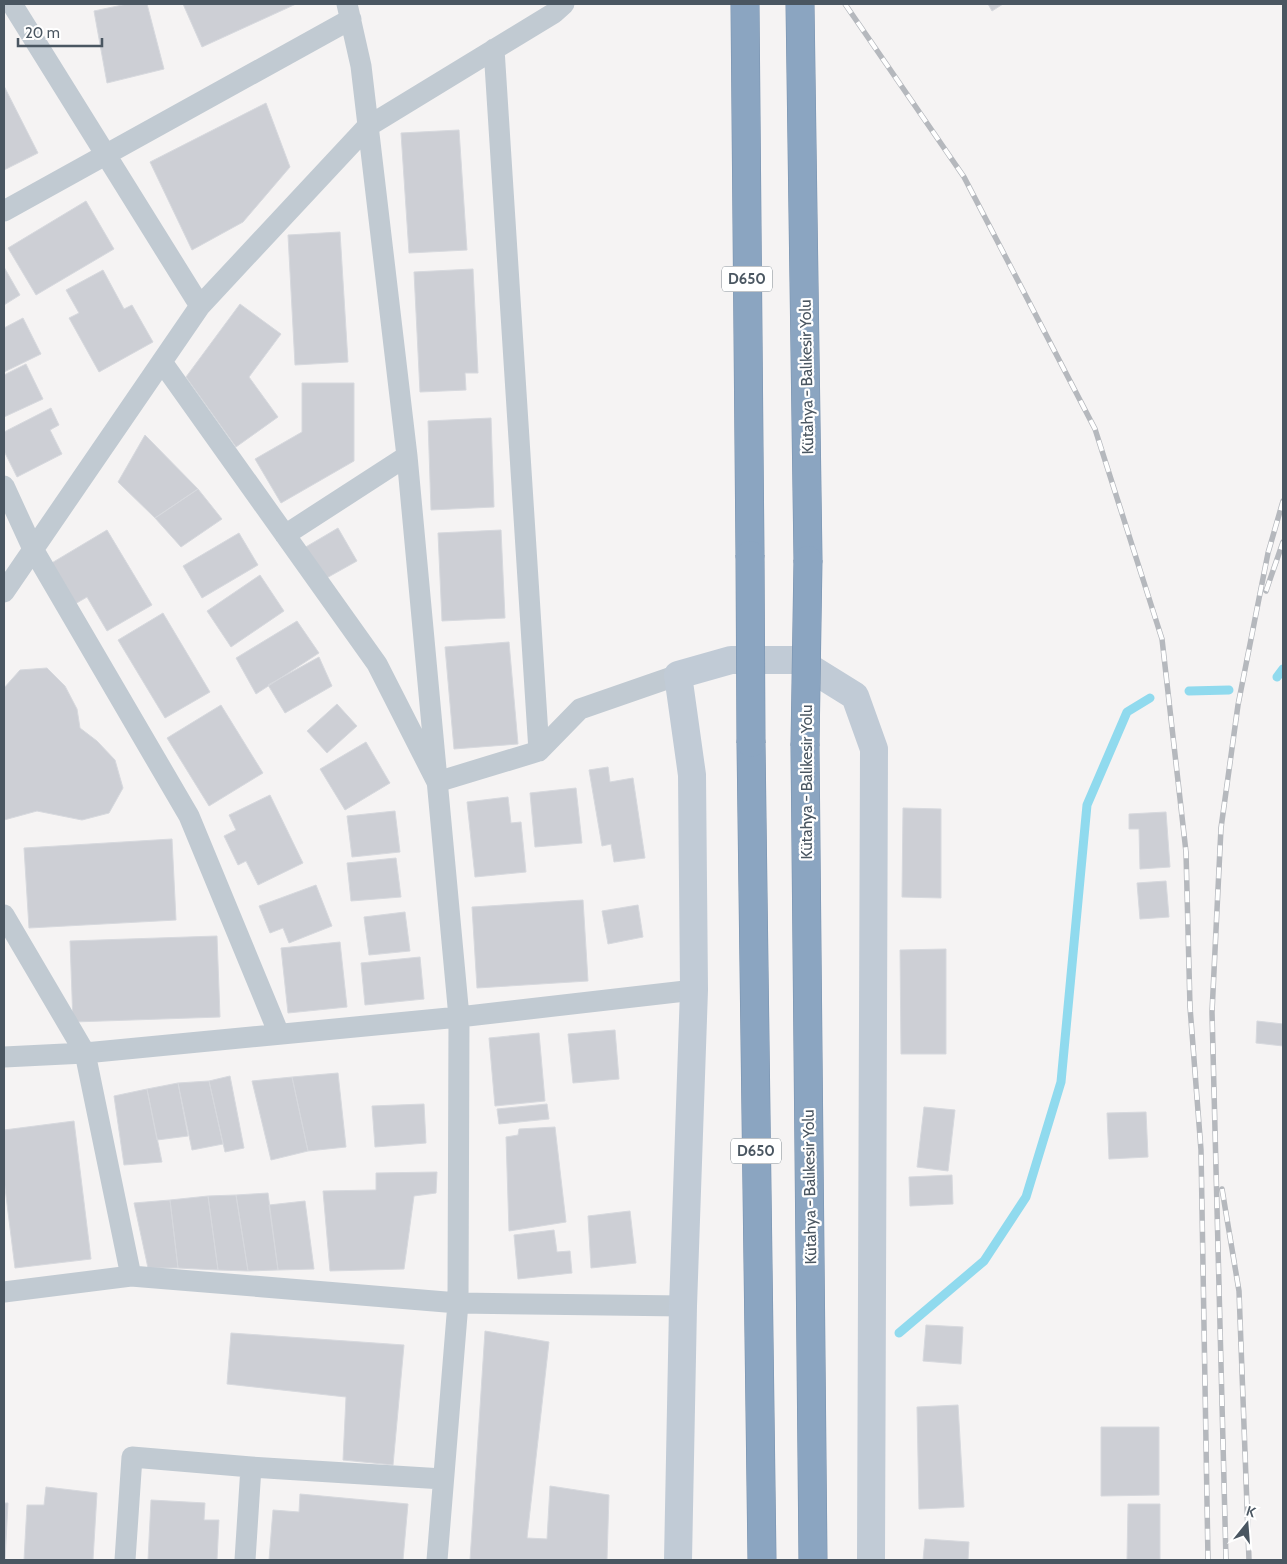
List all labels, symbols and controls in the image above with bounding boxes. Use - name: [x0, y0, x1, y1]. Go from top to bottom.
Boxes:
- scale bar: [18, 15, 101, 47]
- text: 20 m: [25, 24, 60, 42]
- road number: D650: [722, 266, 772, 292]
- street label: Kütahya - Balıkesir Yolu: [796, 299, 817, 455]
- street label: Kütahya - Balıkesir Yolu: [797, 705, 816, 859]
- street label: Kütahya - Balıkesir Yolu: [799, 1109, 820, 1265]
- road number: D650: [731, 1138, 781, 1164]
- north arrow: [1222, 1499, 1272, 1549]
- text: K: [1244, 1502, 1258, 1522]

